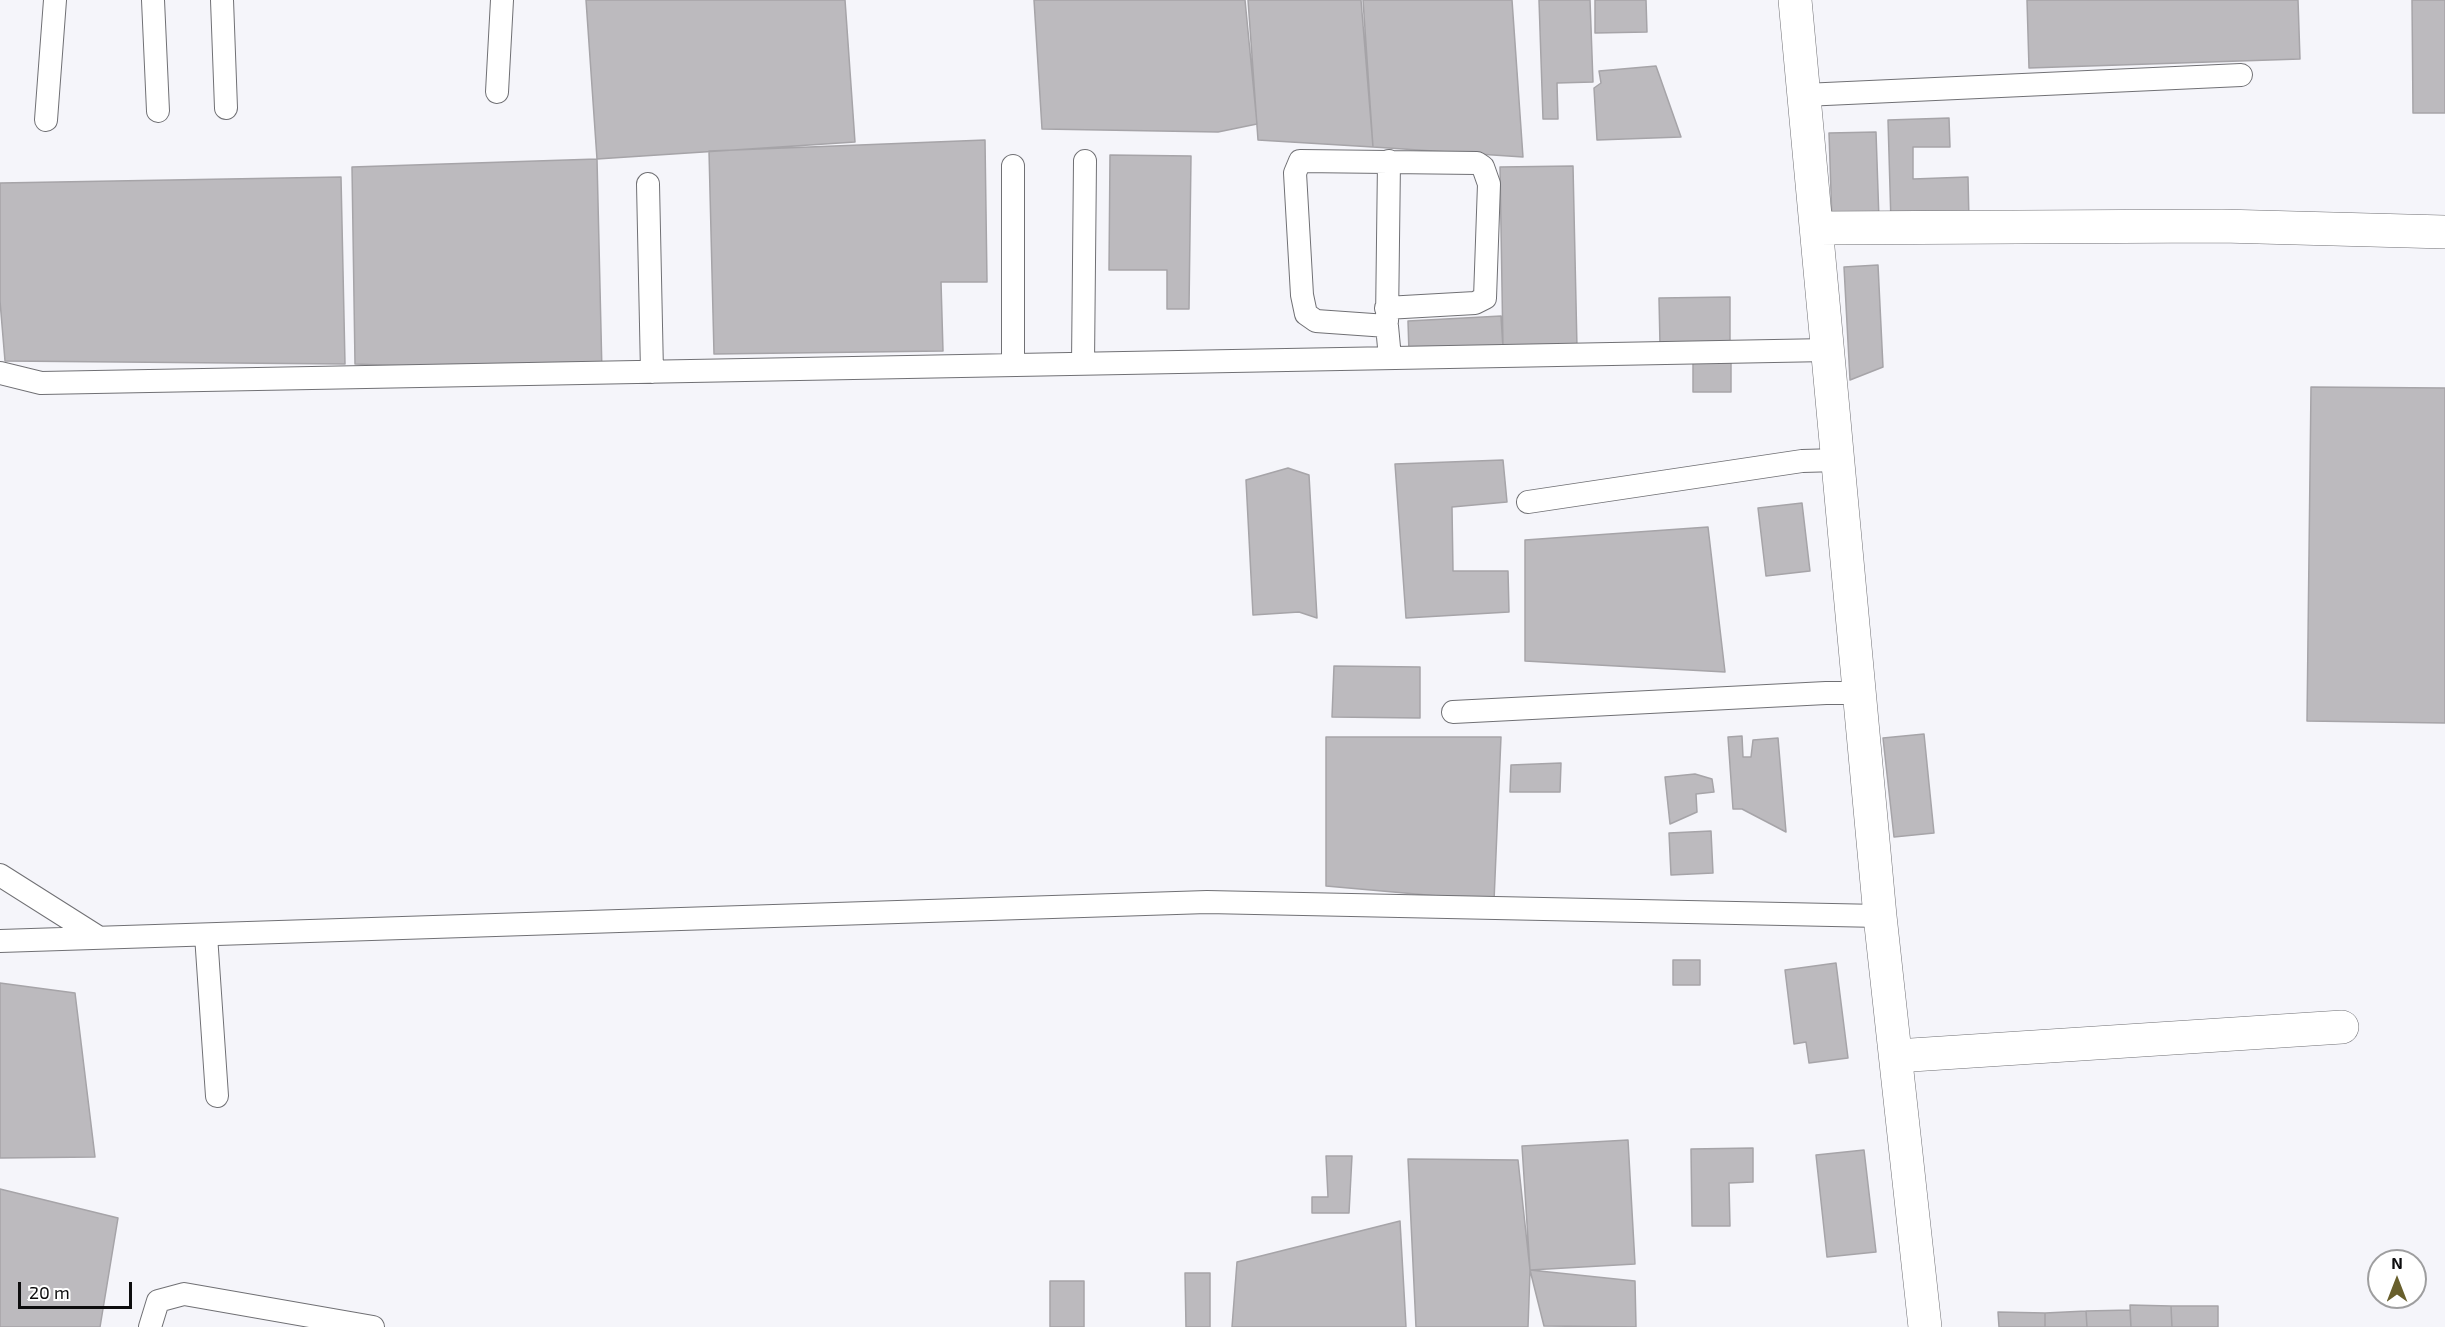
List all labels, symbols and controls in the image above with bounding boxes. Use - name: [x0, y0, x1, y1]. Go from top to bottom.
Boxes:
- north arrow: [2367, 1249, 2427, 1309]
- text: N: [2391, 1253, 2403, 1272]
- scale bar: [21, 1270, 135, 1308]
- text: 20 m: [29, 1281, 70, 1303]

